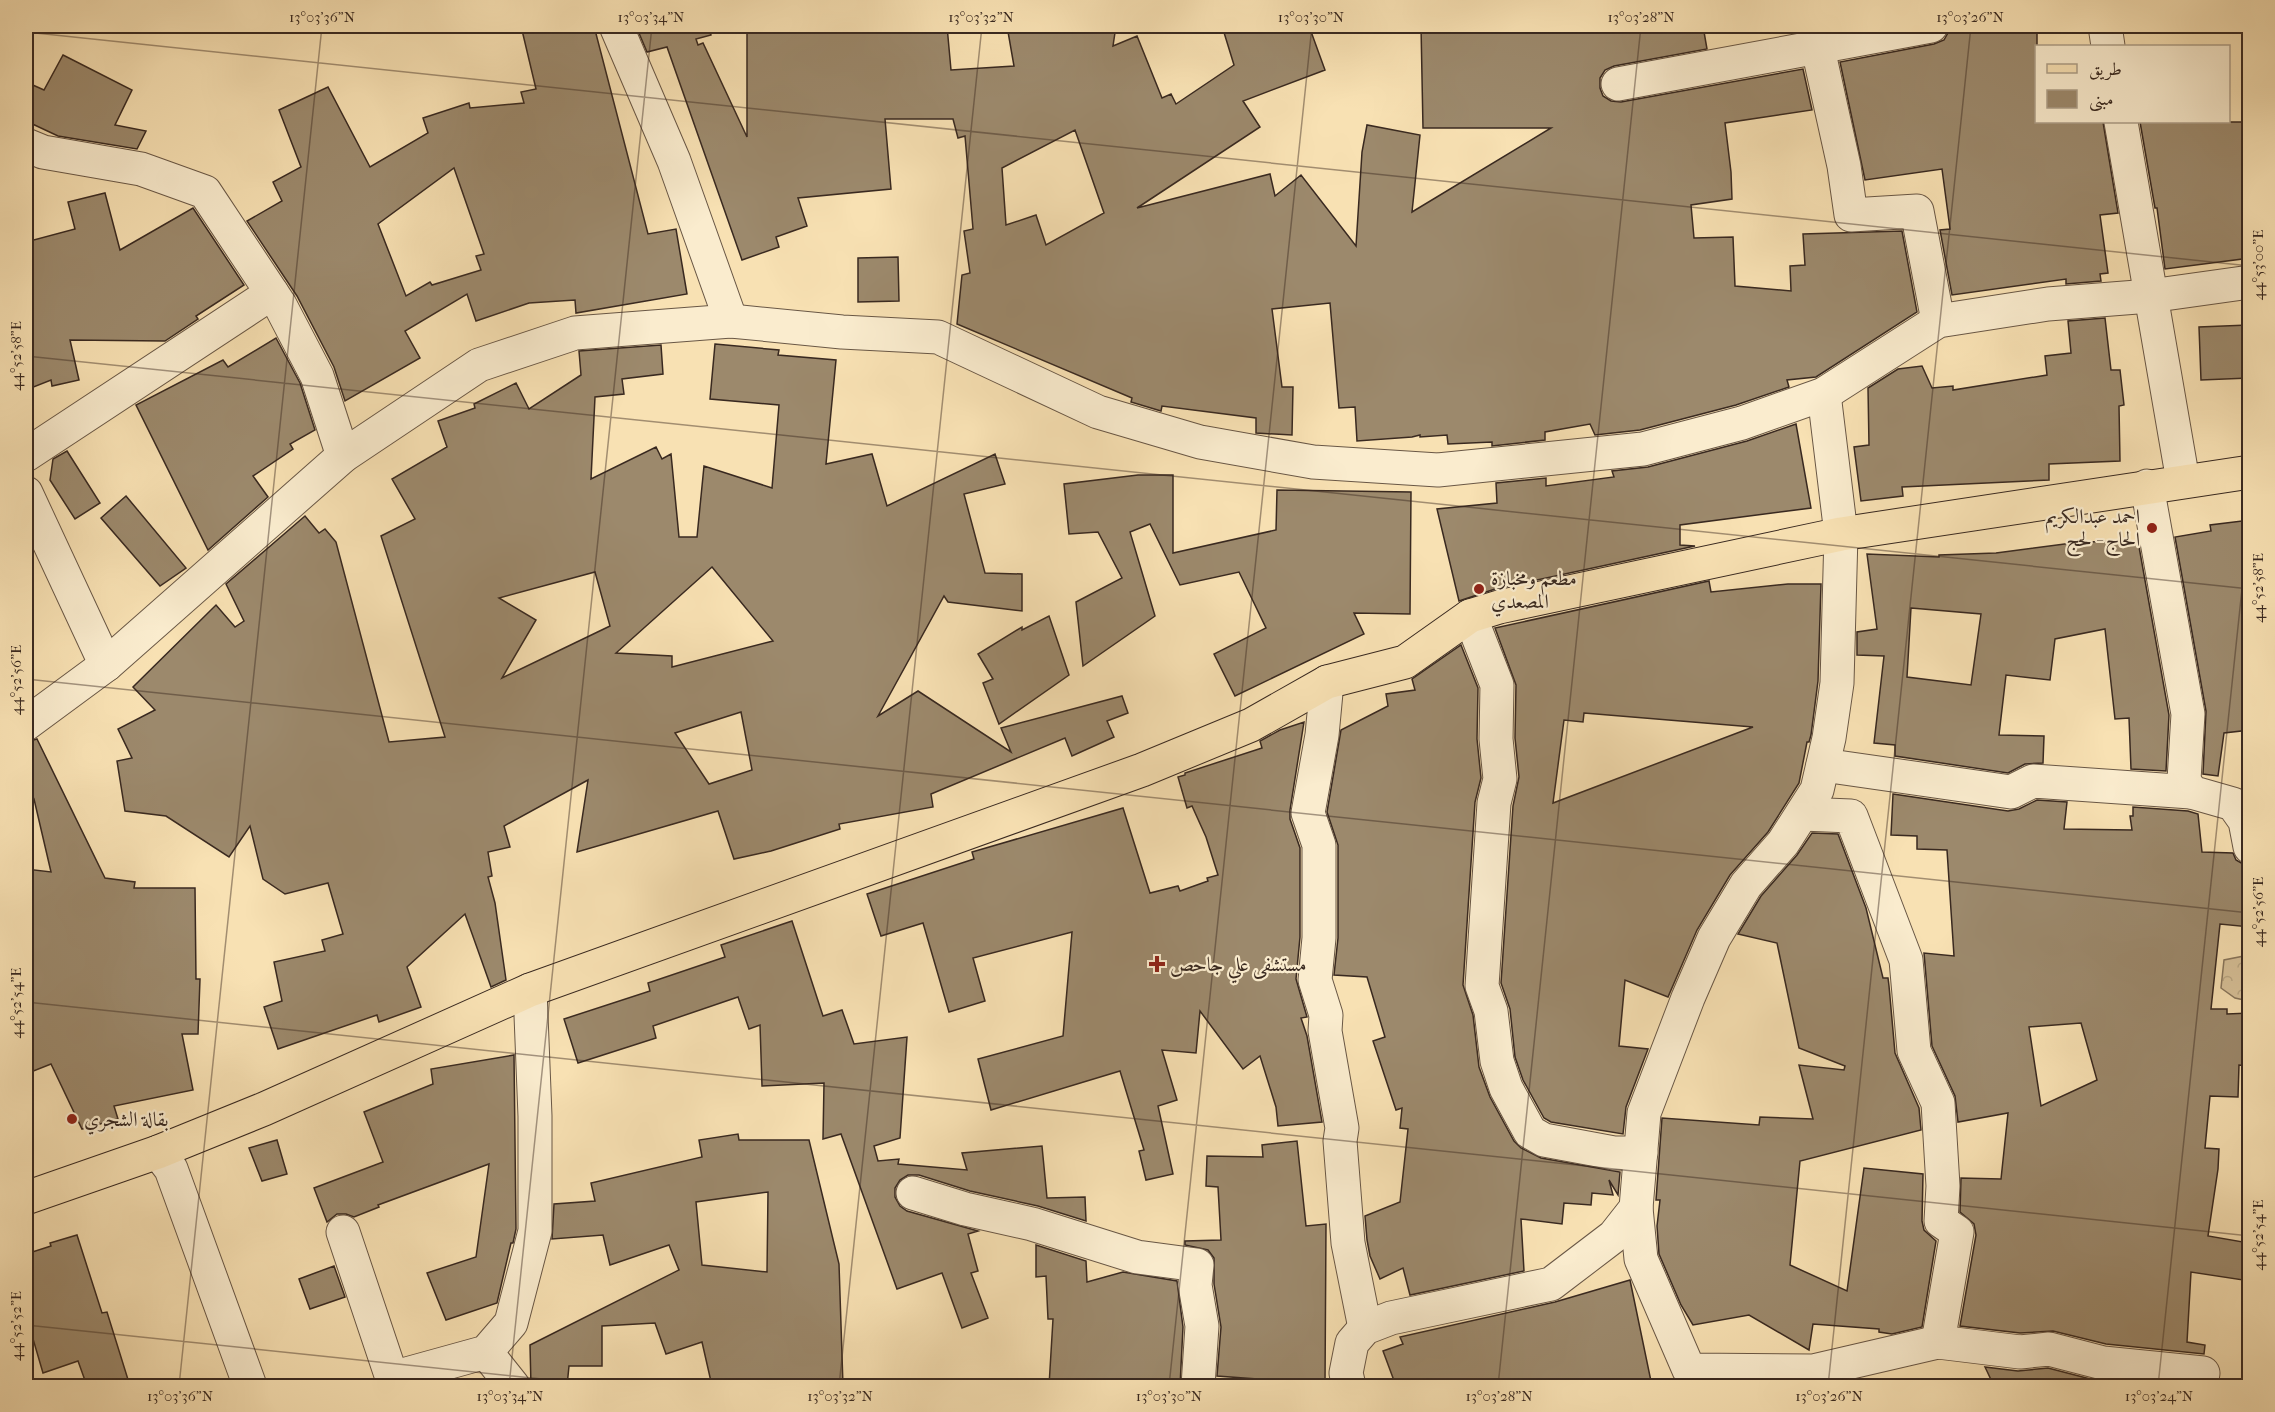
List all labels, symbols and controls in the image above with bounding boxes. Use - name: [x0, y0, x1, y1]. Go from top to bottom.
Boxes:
- text: 13°03'36"N: [289, 8, 356, 26]
- text: 13°03'34"N: [618, 8, 685, 26]
- text: 13°03'32"N: [948, 8, 1014, 26]
- text: 13°03'30"N: [1278, 8, 1345, 26]
- text: 13°03'28"N: [1607, 8, 1675, 26]
- text: 13°03'26"N: [1936, 8, 2004, 26]
- legend: [2035, 45, 2230, 123]
- text: طريق: [2089, 59, 2122, 81]
- text: مبنى: [2089, 89, 2114, 112]
- text: 44°53'00"E: [2249, 230, 2267, 300]
- text: 44°52'58"E: [7, 321, 25, 391]
- place label: احمد عبدالكريم الحاج - لحج: [2045, 505, 2140, 557]
- marker: احمد عبدالكريم الحاج - لحج: [2145, 521, 2159, 535]
- text: 44°52'58"E: [2249, 553, 2267, 623]
- place label: مطعم ومخبازة المصعدي: [1491, 567, 1577, 617]
- marker: مطعم ومخبازة المصعدي: [1472, 582, 1486, 596]
- text: 44°52'56"E: [7, 645, 25, 715]
- text: 44°52'56"E: [2249, 877, 2267, 947]
- place label: مستشفى علي جاحص: [1170, 953, 1307, 984]
- marker: مستشفى علي جاحص: [1148, 955, 1166, 973]
- text: 44°52'54"E: [7, 968, 25, 1039]
- place label: بقالة الشجري: [84, 1108, 169, 1135]
- marker: بقالة الشجري: [65, 1112, 79, 1126]
- text: 44°52'54"E: [2249, 1200, 2267, 1271]
- text: 44°52'52"E: [7, 1291, 25, 1361]
- text: 13°03'36"N: [147, 1387, 214, 1405]
- text: 13°03'34"N: [477, 1387, 544, 1405]
- text: 13°03'32"N: [807, 1387, 873, 1405]
- text: 13°03'30"N: [1136, 1387, 1203, 1405]
- text: 13°03'28"N: [1465, 1387, 1533, 1405]
- text: 13°03'26"N: [1795, 1387, 1863, 1405]
- text: 13°03'24"N: [2125, 1387, 2194, 1405]

